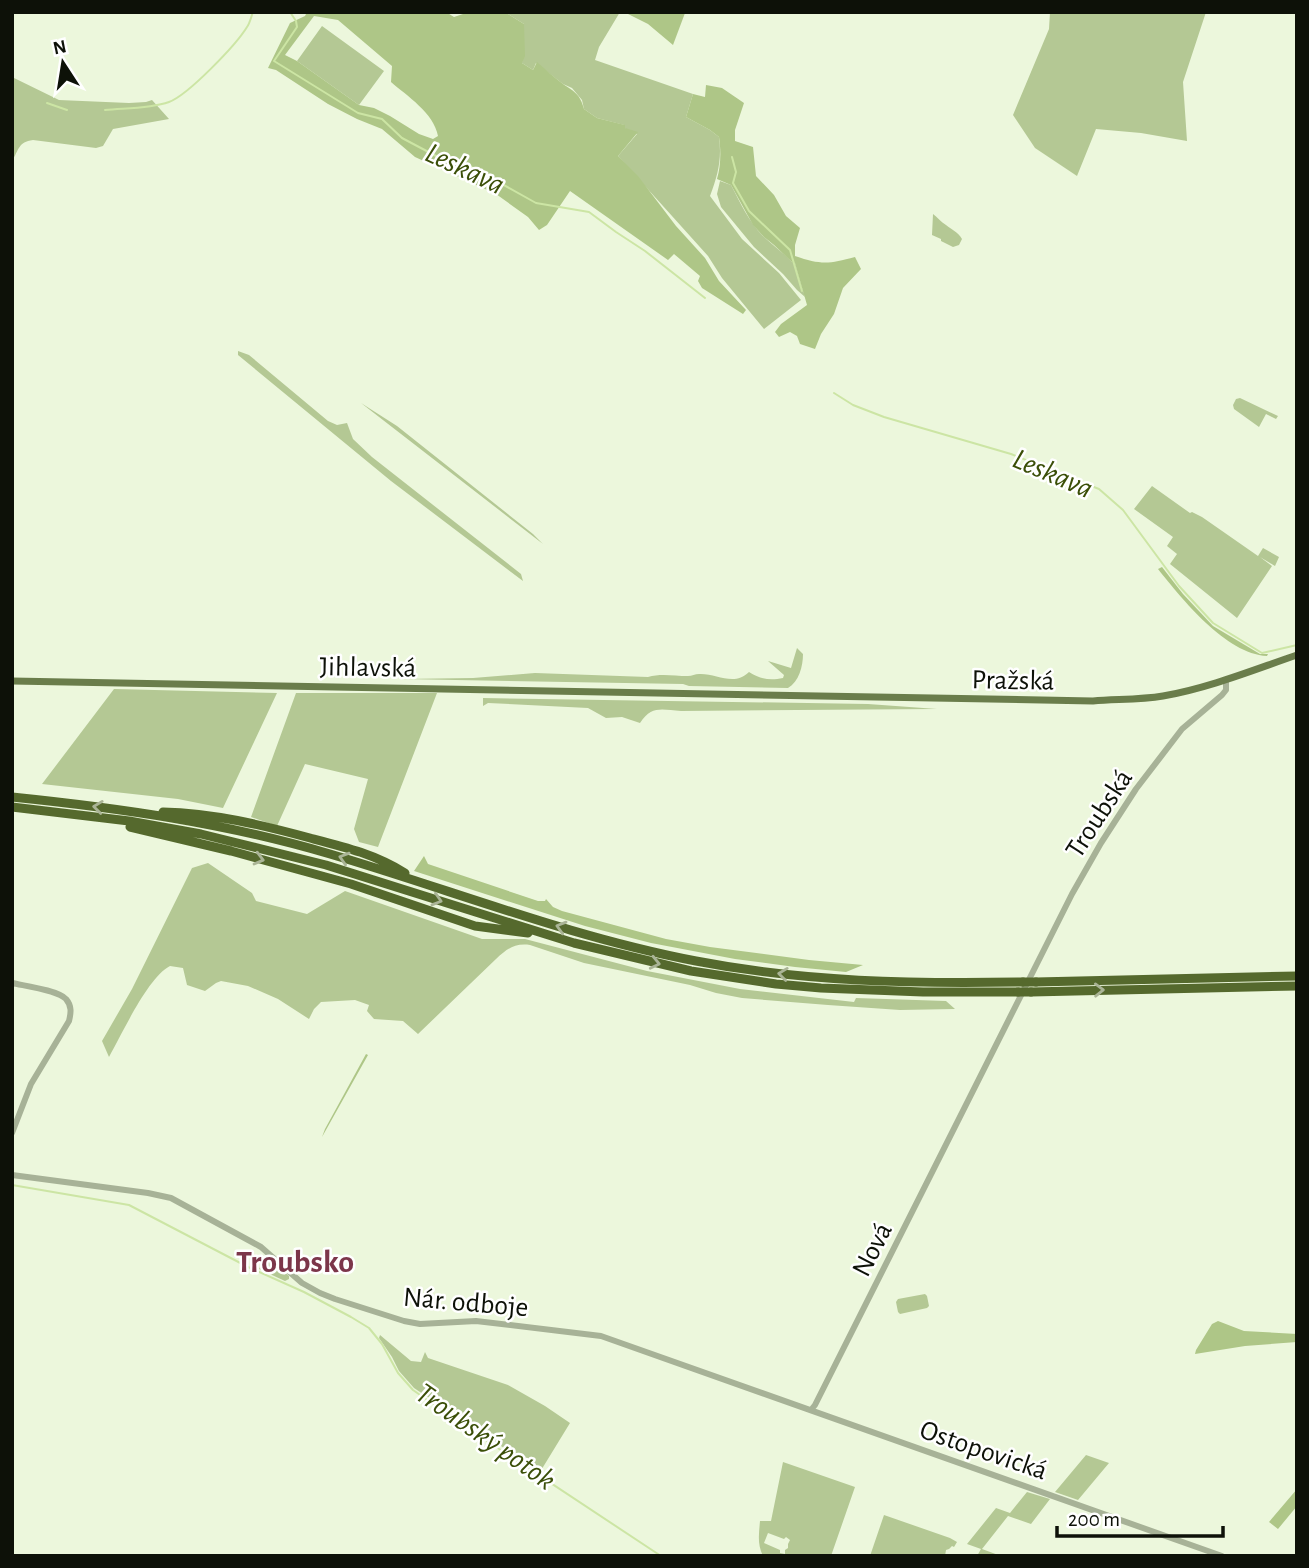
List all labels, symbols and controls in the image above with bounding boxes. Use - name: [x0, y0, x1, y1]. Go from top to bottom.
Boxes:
- north arrow: [28, 28, 98, 98]
- text: N: [51, 37, 68, 59]
- water label: Leskava: [420, 138, 509, 200]
- water label: Leskava: [1008, 444, 1097, 504]
- street label: Jihlavská: [319, 653, 417, 683]
- street label: Pražská: [971, 666, 1055, 696]
- street label: Troubská: [1061, 765, 1138, 863]
- one-way arrow: [92, 800, 104, 815]
- one-way arrow: [253, 851, 265, 865]
- one-way arrow: [339, 852, 351, 867]
- one-way arrow: [431, 891, 443, 906]
- one-way arrow: [555, 921, 567, 936]
- one-way arrow: [649, 955, 661, 969]
- one-way arrow: [777, 967, 789, 982]
- one-way arrow: [1095, 982, 1105, 998]
- street label: Nová: [848, 1218, 898, 1281]
- district label: Troubsko: [236, 1246, 354, 1278]
- street label: Nár. odboje: [402, 1284, 530, 1322]
- water label: Troubský potok: [410, 1378, 561, 1496]
- street label: Ostopovická: [916, 1416, 1051, 1486]
- scale bar: [1057, 1494, 1223, 1538]
- text: 200 m: [1068, 1509, 1120, 1530]

